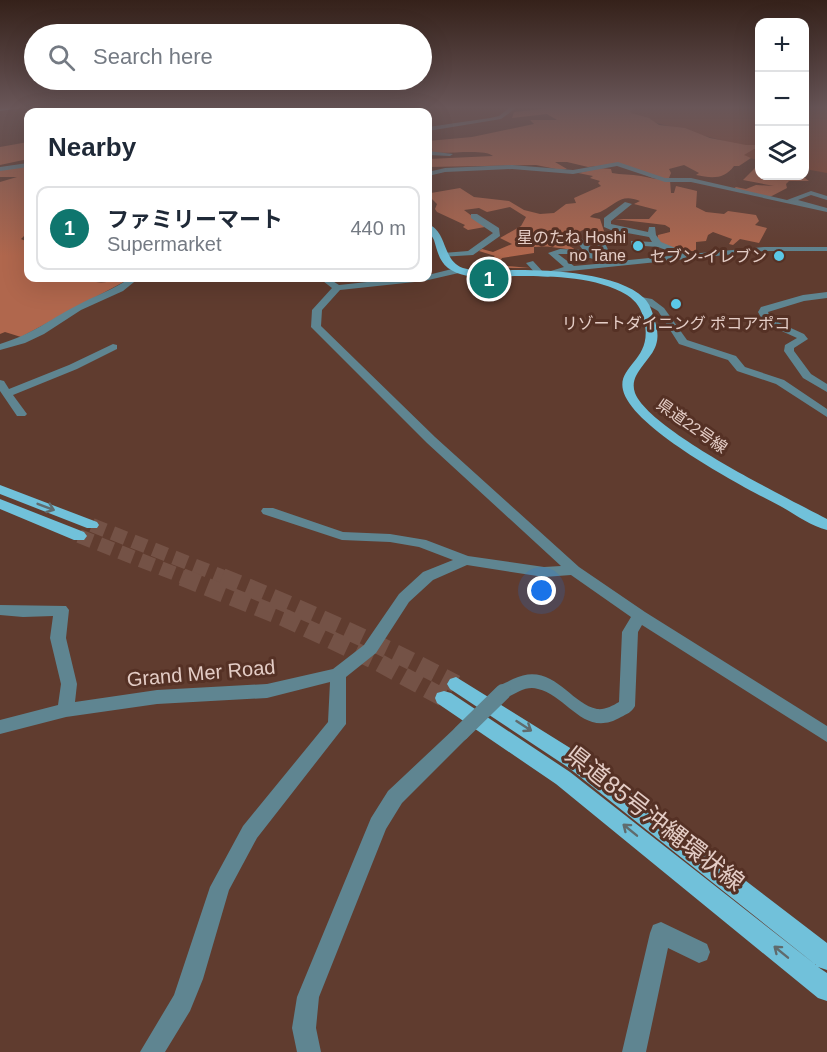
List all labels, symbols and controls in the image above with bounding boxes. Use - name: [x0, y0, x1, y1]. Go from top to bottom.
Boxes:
- map controls: [755, 18, 809, 180]
- button: +: [755, 18, 809, 72]
- search box: [24, 24, 432, 90]
- icon: search: [45, 41, 78, 74]
- text: Search here: [93, 44, 213, 69]
- button: −: [755, 72, 809, 126]
- button: layers: [755, 126, 809, 180]
- text: Nearby: [48, 132, 136, 162]
- text: ファミリーマート: [107, 207, 283, 232]
- text: 1: [64, 217, 75, 239]
- text: 440 m: [350, 217, 406, 239]
- place label: 星のたね Hoshi no Tane: [517, 229, 626, 264]
- text: Supermarket: [107, 233, 222, 255]
- marker: 星のたね Hoshi no Tane: [631, 239, 645, 253]
- place label: セブン-イレブン: [650, 248, 767, 265]
- marker: セブン-イレブン: [772, 249, 786, 263]
- pin: 1: [470, 256, 508, 302]
- marker: リゾートダイニング ポコアポコ: [669, 297, 683, 311]
- place label: リゾートダイニング ポコアポコ: [562, 315, 790, 332]
- street label: 県道22号線: [654, 396, 730, 456]
- one-way arrow: [36, 502, 55, 513]
- your location: [527, 576, 556, 605]
- street label: Grand Mer Road: [126, 656, 276, 690]
- one-way arrow: [515, 720, 532, 732]
- street label: 県道85号沖縄環状線: [561, 740, 749, 896]
- one-way arrow: [622, 823, 638, 836]
- one-way arrow: [774, 946, 790, 959]

